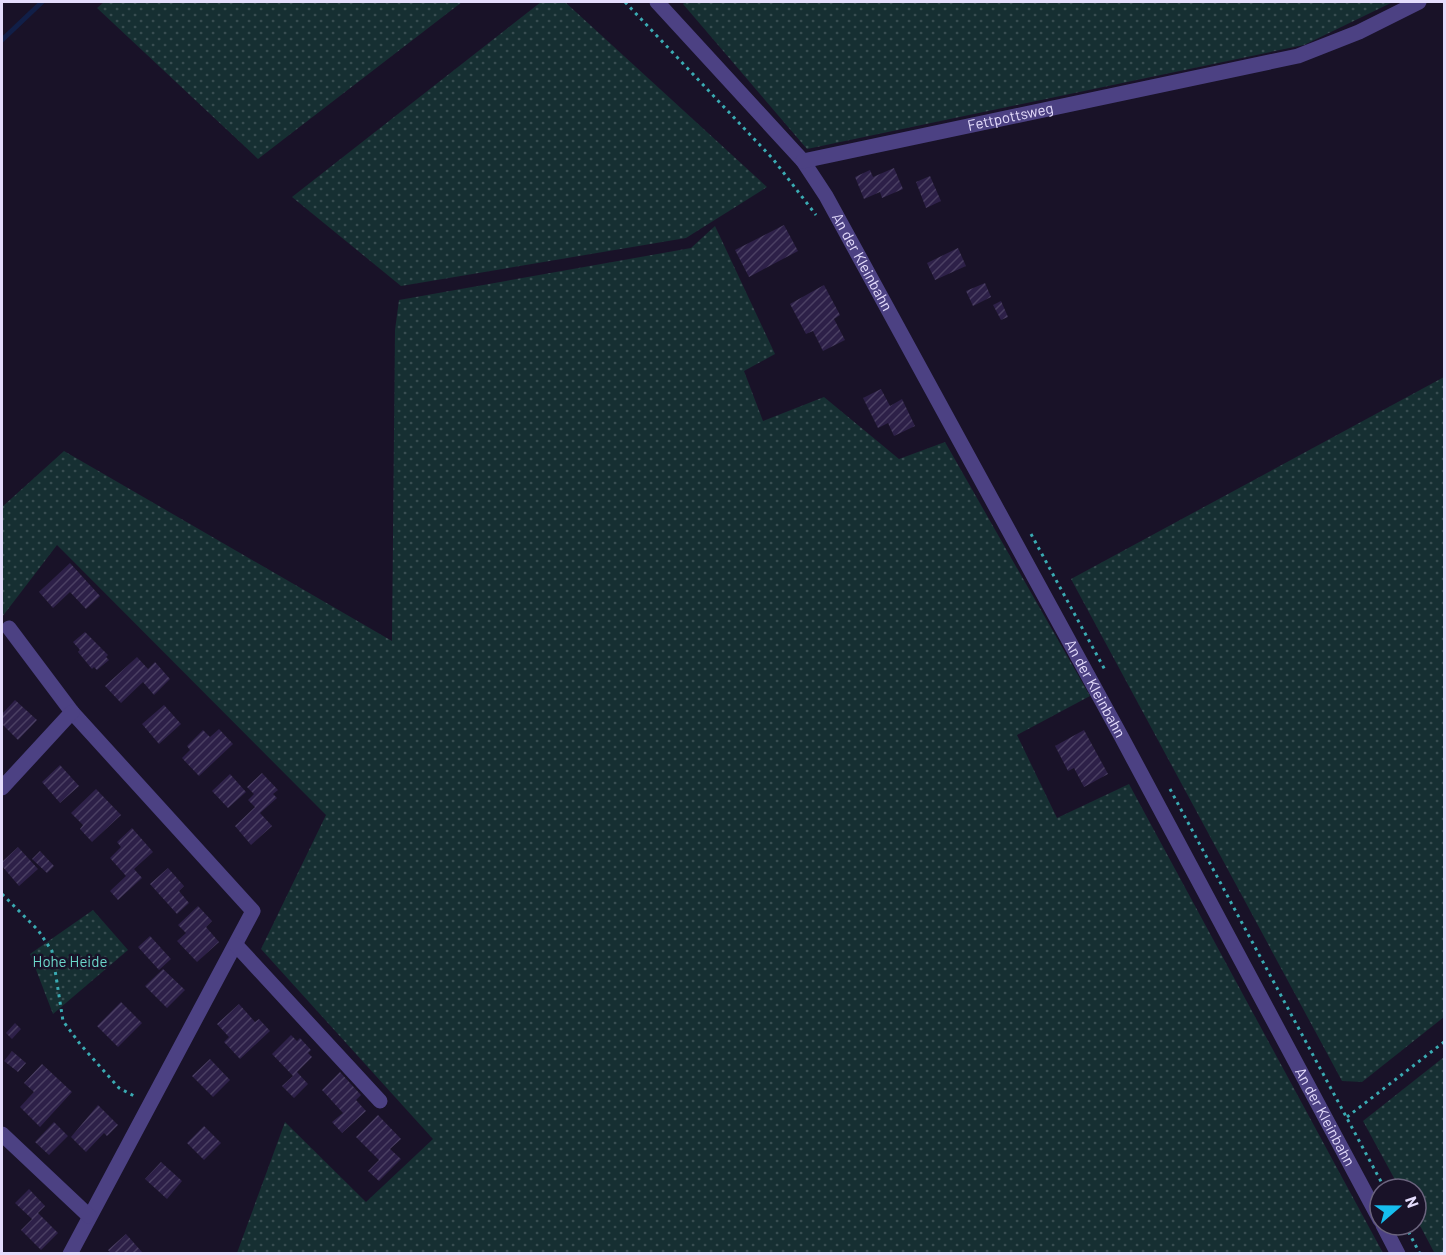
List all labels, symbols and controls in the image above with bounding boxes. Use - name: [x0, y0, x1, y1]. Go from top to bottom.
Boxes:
- street label: Fettpottsweg: [966, 98, 1055, 134]
- street label: An der Kleinbahn: [829, 209, 897, 314]
- street label: An der Kleinbahn: [1062, 636, 1130, 740]
- park label: Hohe Heide: [33, 952, 107, 970]
- street label: An der Kleinbahn: [1292, 1064, 1359, 1169]
- north arrow: [1368, 1177, 1428, 1237]
- text: N: [1402, 1193, 1423, 1210]

